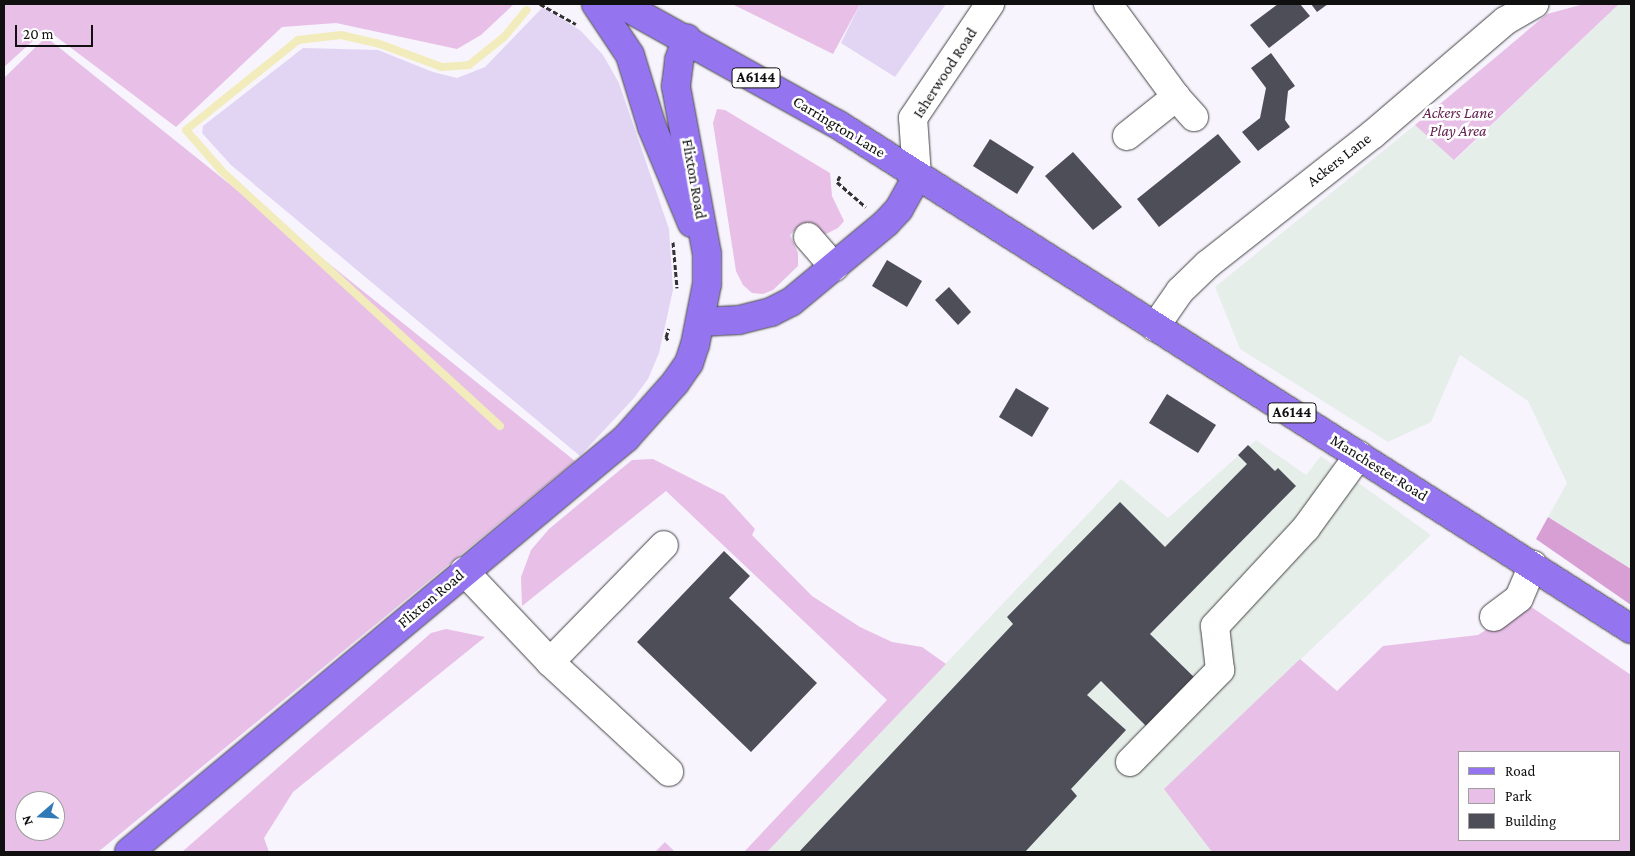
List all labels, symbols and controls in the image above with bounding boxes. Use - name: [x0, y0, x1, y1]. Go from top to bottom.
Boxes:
- scale bar: [18, 15, 95, 47]
- street label: Isherwood Road: [909, 24, 981, 122]
- text: 20 m: [23, 26, 54, 42]
- road number: A6144: [731, 66, 781, 90]
- street label: Carrington Lane: [789, 92, 889, 162]
- park label: Ackers Lane Play Area: [1423, 103, 1493, 141]
- street label: Ackers Lane: [1303, 129, 1375, 191]
- street label: Flixton Road: [678, 138, 710, 220]
- road number: A6144: [1267, 400, 1317, 426]
- street label: Manchester Road: [1327, 430, 1431, 506]
- street label: Flixton Road: [394, 566, 468, 632]
- legend: [1458, 751, 1620, 841]
- text: Road: [1505, 763, 1535, 779]
- text: Park: [1505, 788, 1532, 804]
- north arrow: [15, 791, 65, 841]
- text: N: [18, 813, 36, 828]
- text: Building: [1505, 813, 1556, 829]

